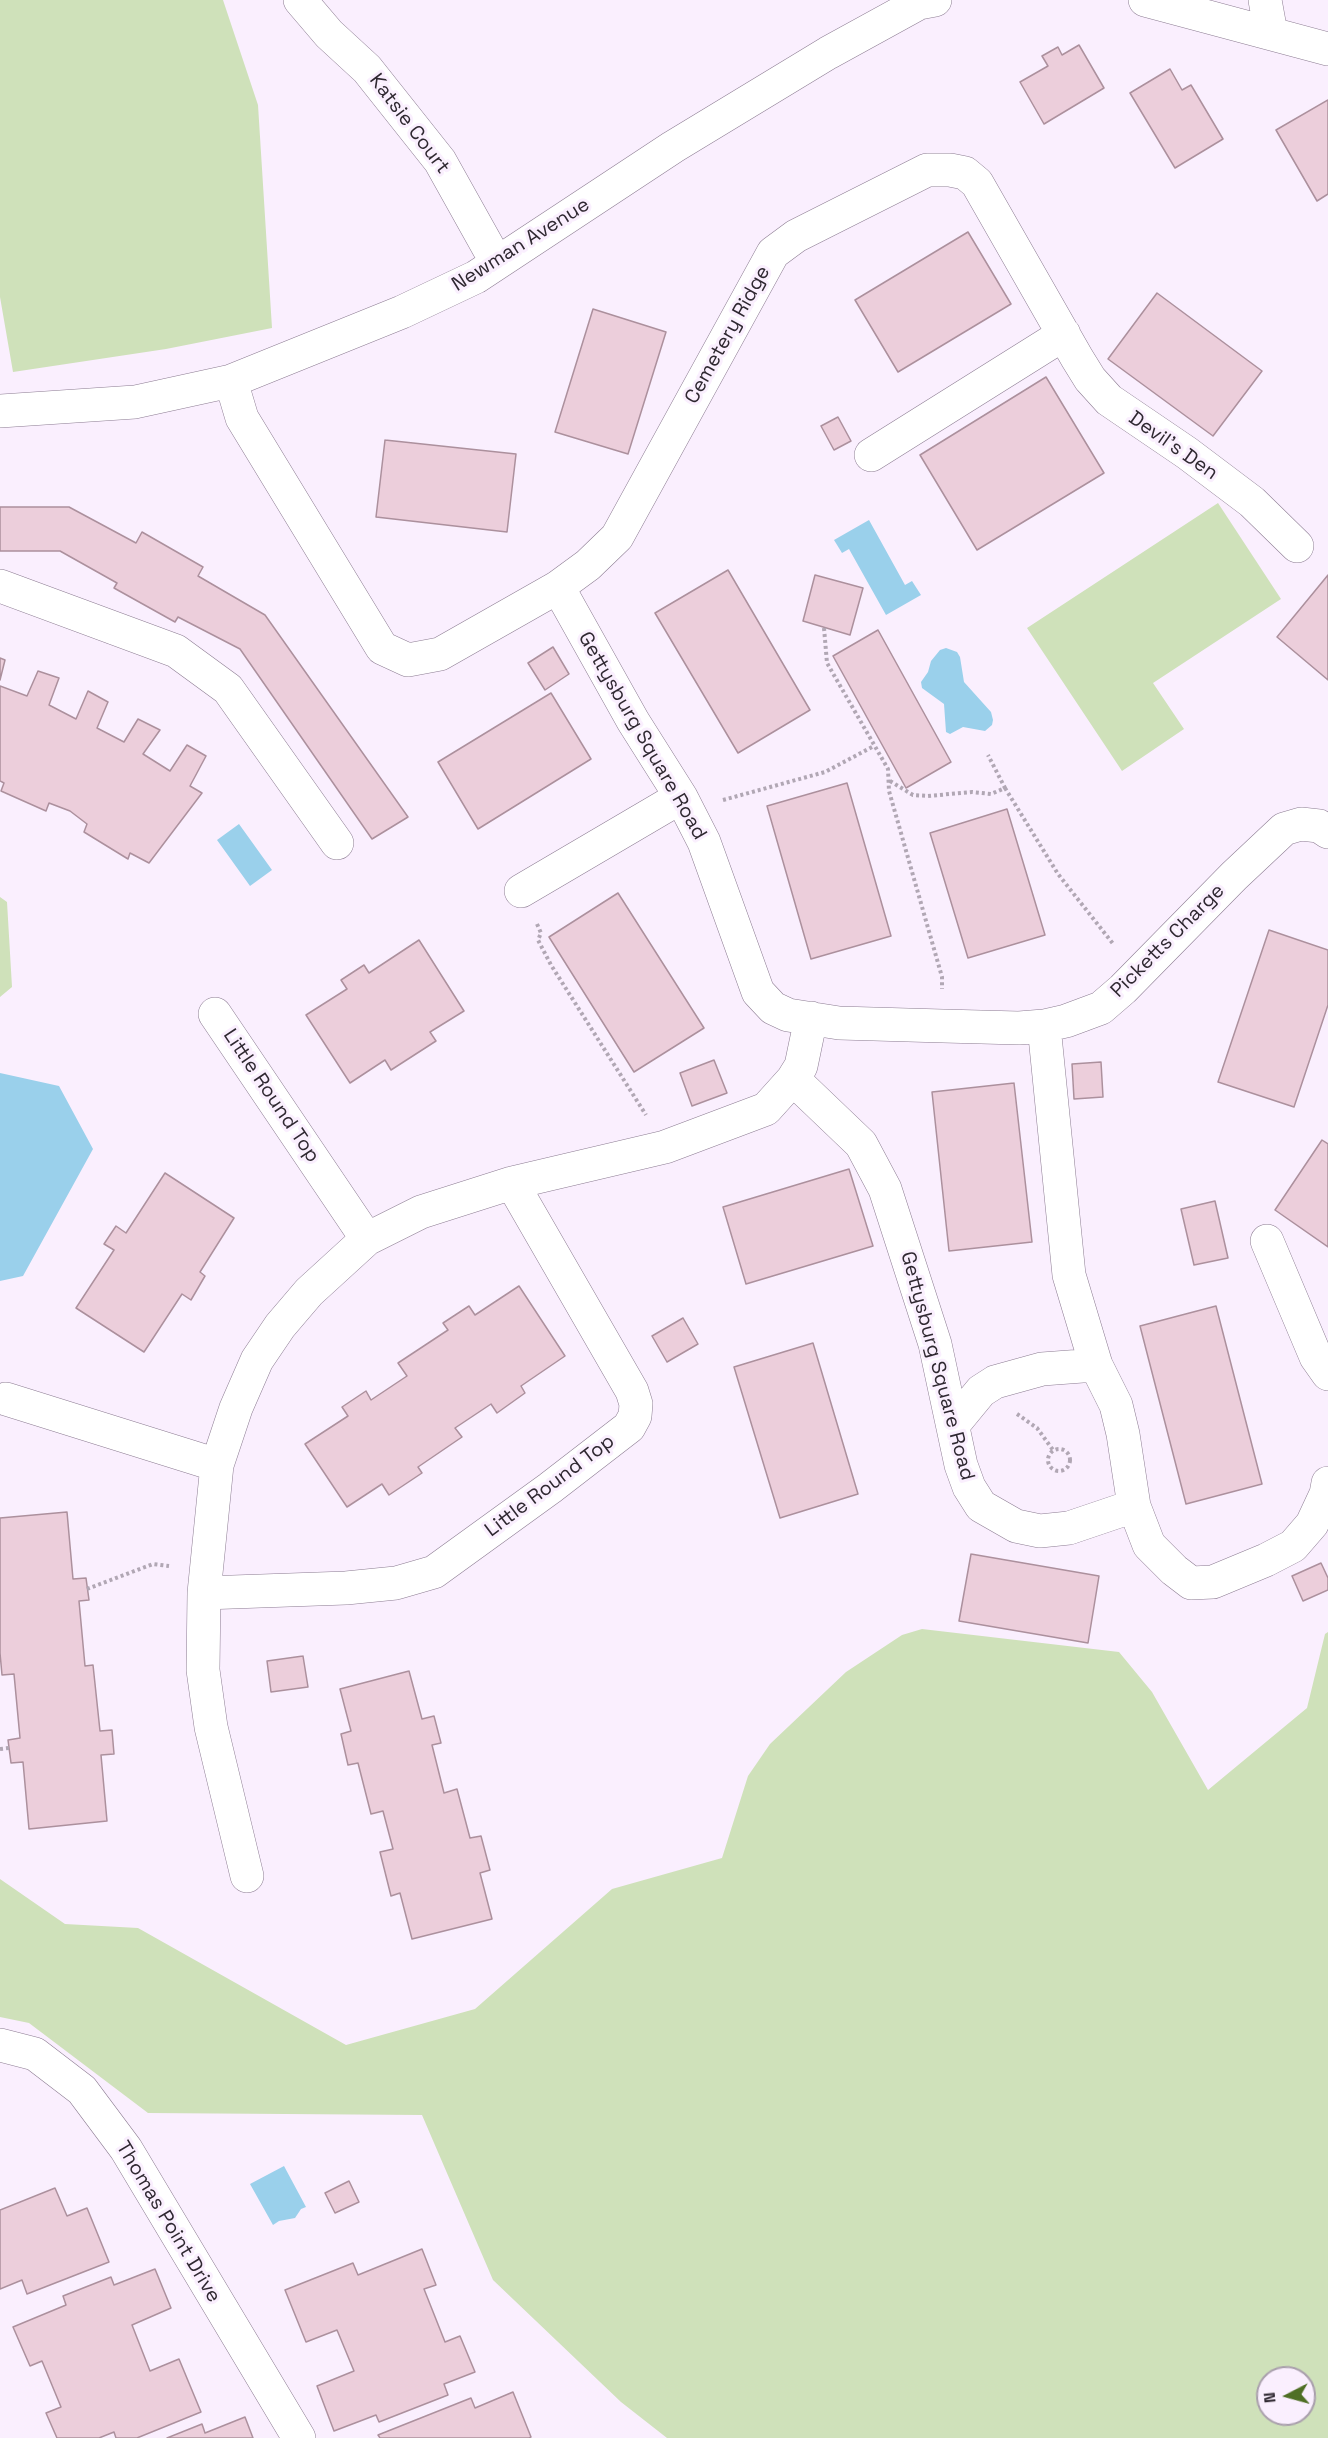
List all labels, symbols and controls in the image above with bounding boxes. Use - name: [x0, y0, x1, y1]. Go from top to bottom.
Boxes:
- street label: Katsie Court: [364, 69, 454, 179]
- street label: Newman Avenue: [448, 193, 594, 297]
- street label: Cemetery Ridge: [680, 262, 776, 408]
- street label: Devil’s Den: [1124, 407, 1222, 485]
- street label: Gettysburg Square Road: [573, 628, 711, 844]
- street label: Picketts Charge: [1106, 879, 1230, 1003]
- street label: Little Round Top: [217, 1025, 325, 1167]
- street label: Gettysburg Square Road: [895, 1249, 979, 1483]
- street label: Little Round Top: [481, 1430, 619, 1542]
- street label: Thomas Point Drive: [110, 2137, 226, 2307]
- north arrow: [1256, 2366, 1316, 2426]
- text: N: [1259, 2391, 1281, 2404]

